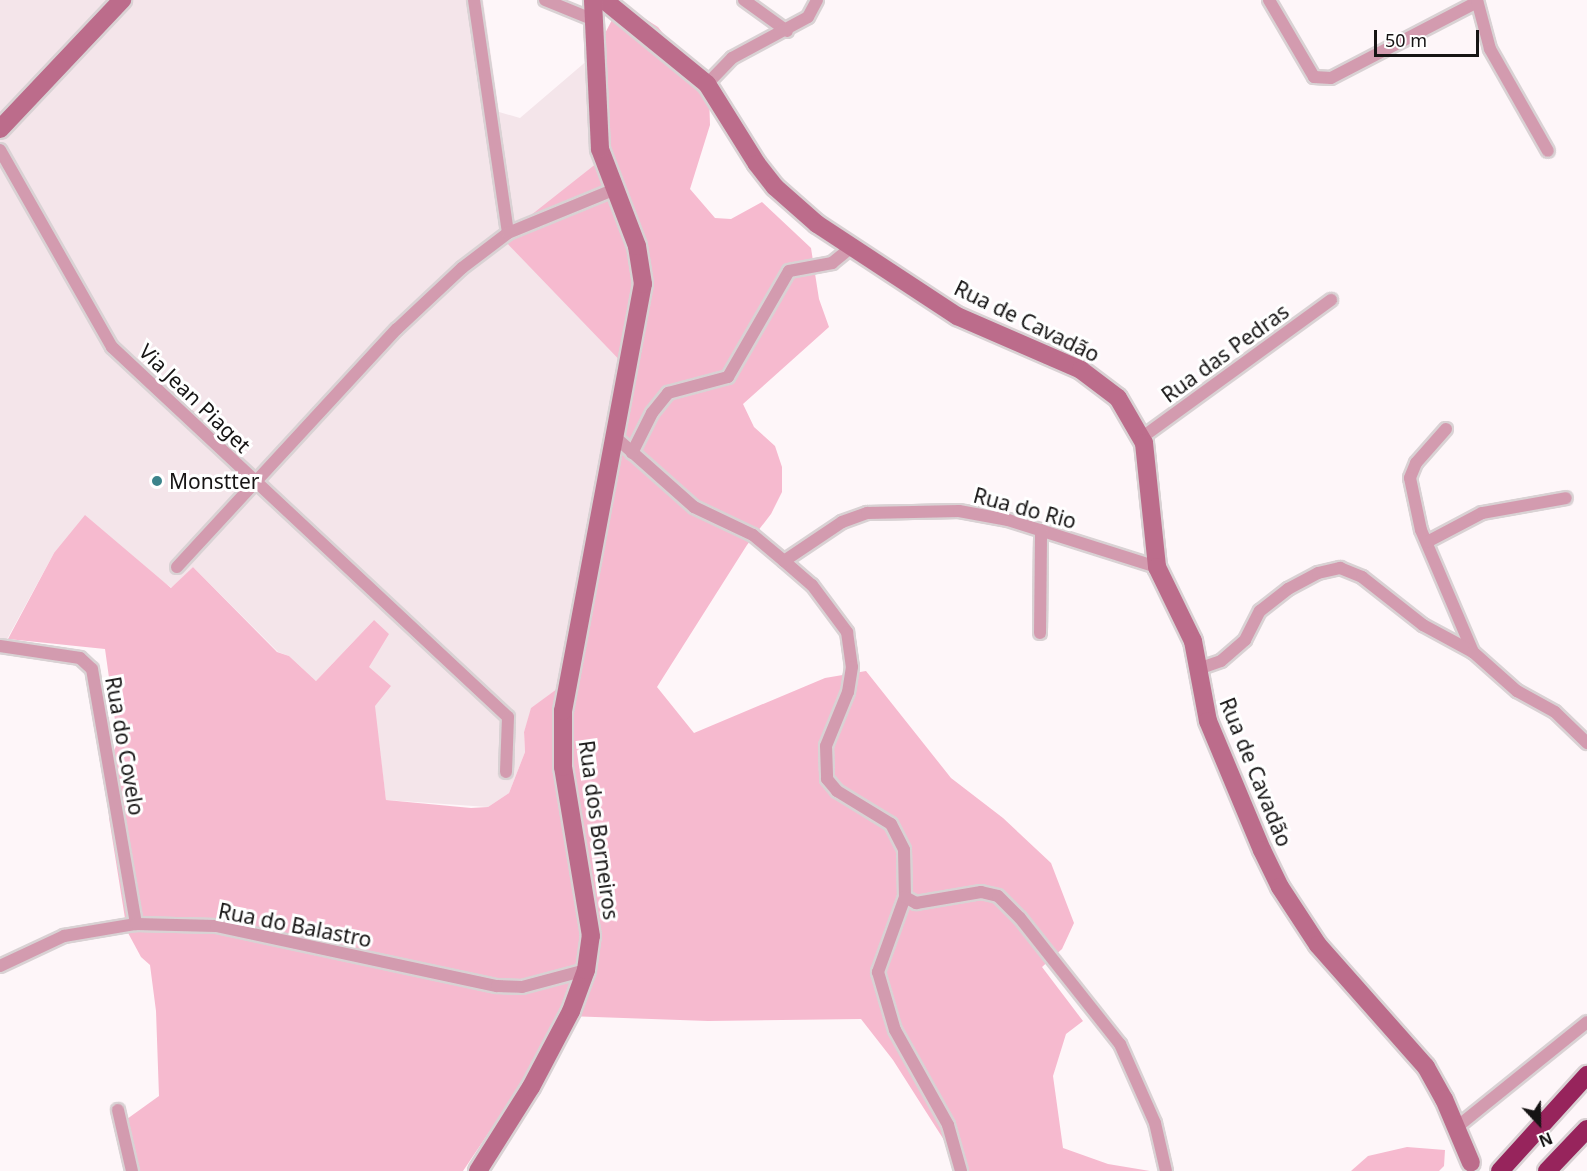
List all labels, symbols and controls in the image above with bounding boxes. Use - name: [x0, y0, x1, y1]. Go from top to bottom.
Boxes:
- scale bar: [1377, 18, 1482, 56]
- text: 50 m: [1385, 28, 1427, 52]
- street label: Rua de Cavadão: [950, 275, 1104, 367]
- street label: Rua das Pedras: [1156, 298, 1294, 408]
- street label: Via Jean Piaget: [134, 338, 256, 458]
- place label: Monstter: [169, 468, 259, 494]
- marker: Monstter: [150, 474, 164, 488]
- street label: Rua do Rio: [971, 482, 1079, 534]
- street label: Rua do Covelo: [100, 675, 150, 817]
- street label: Rua de Cavadão: [1215, 694, 1297, 850]
- street label: Rua dos Borneiros: [574, 739, 624, 921]
- street label: Rua do Balastro: [216, 898, 374, 952]
- north arrow: [1509, 1093, 1569, 1153]
- text: N: [1536, 1127, 1556, 1152]

